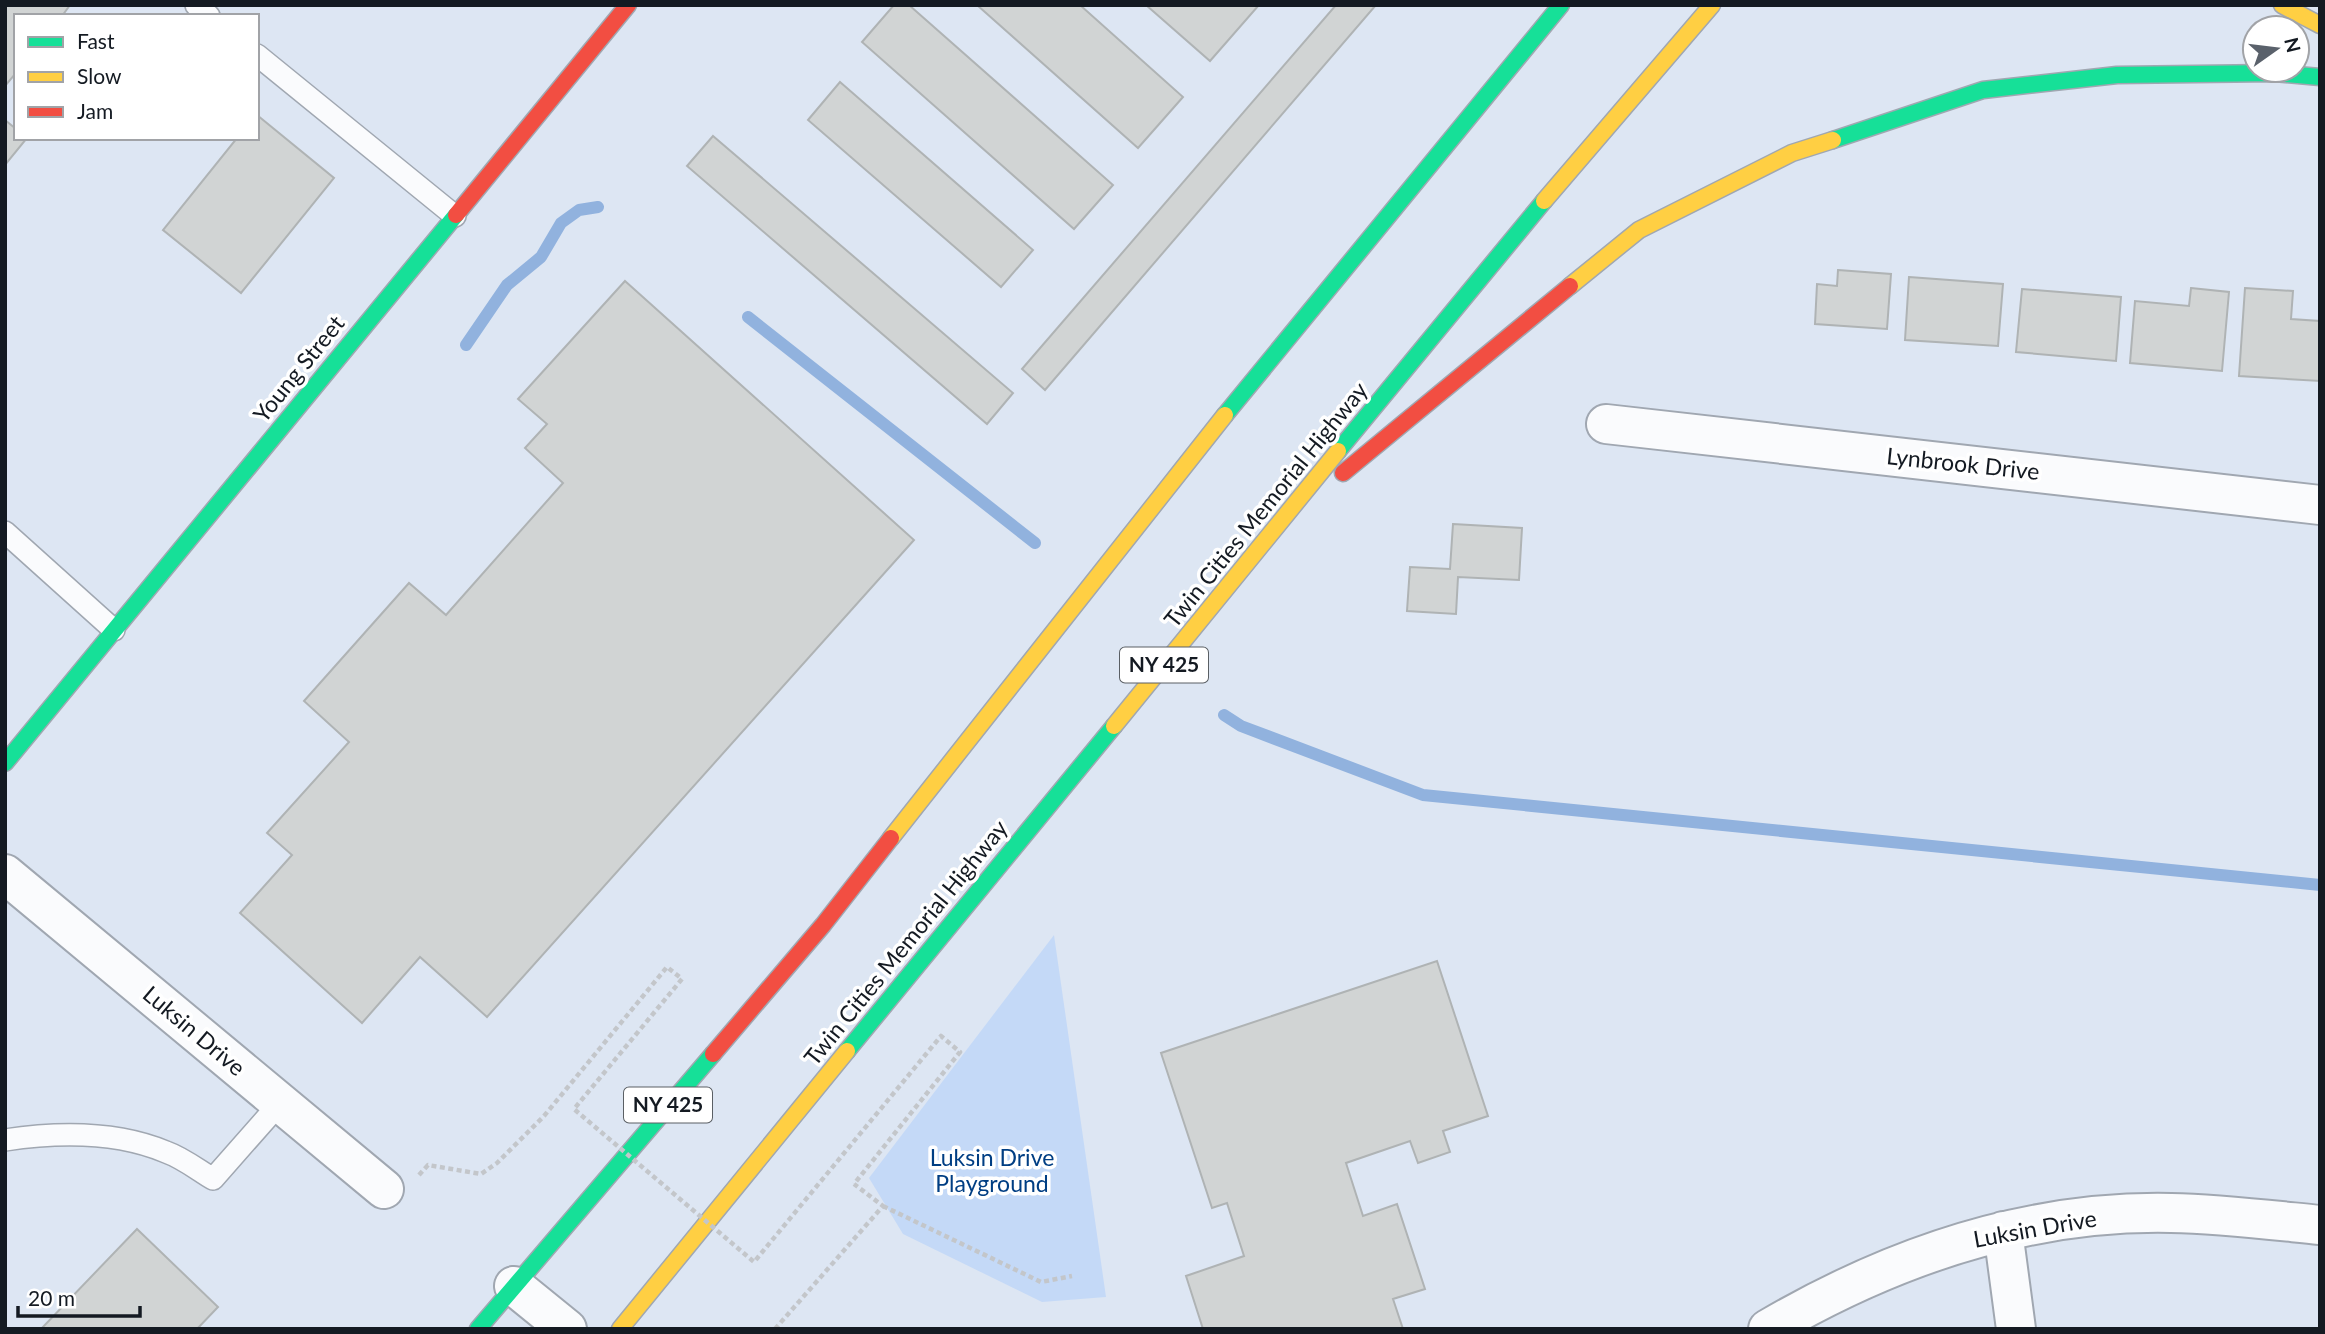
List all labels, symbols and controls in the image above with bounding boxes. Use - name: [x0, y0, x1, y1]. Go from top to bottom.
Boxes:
- legend: [14, 14, 259, 140]
- north arrow: [2241, 14, 2311, 84]
- text: Fast: [77, 28, 115, 53]
- text: N: [2280, 35, 2306, 55]
- text: Slow: [77, 63, 122, 88]
- text: Jam: [77, 98, 113, 123]
- street label: Young Street: [247, 309, 350, 427]
- street label: Twin Cities Memorial Highway: [1158, 376, 1373, 633]
- street label: Lynbrook Drive: [1885, 441, 2041, 485]
- road number: NY 425: [1120, 648, 1208, 682]
- street label: Twin Cities Memorial Highway: [798, 814, 1013, 1071]
- street label: Luksin Drive: [138, 979, 251, 1081]
- road number: NY 425: [624, 1088, 712, 1122]
- park label: Luksin Drive Playground: [930, 1143, 1054, 1197]
- street label: Luksin Drive: [1971, 1203, 2099, 1253]
- scale bar: [18, 1274, 140, 1318]
- text: 20 m: [28, 1285, 75, 1310]

